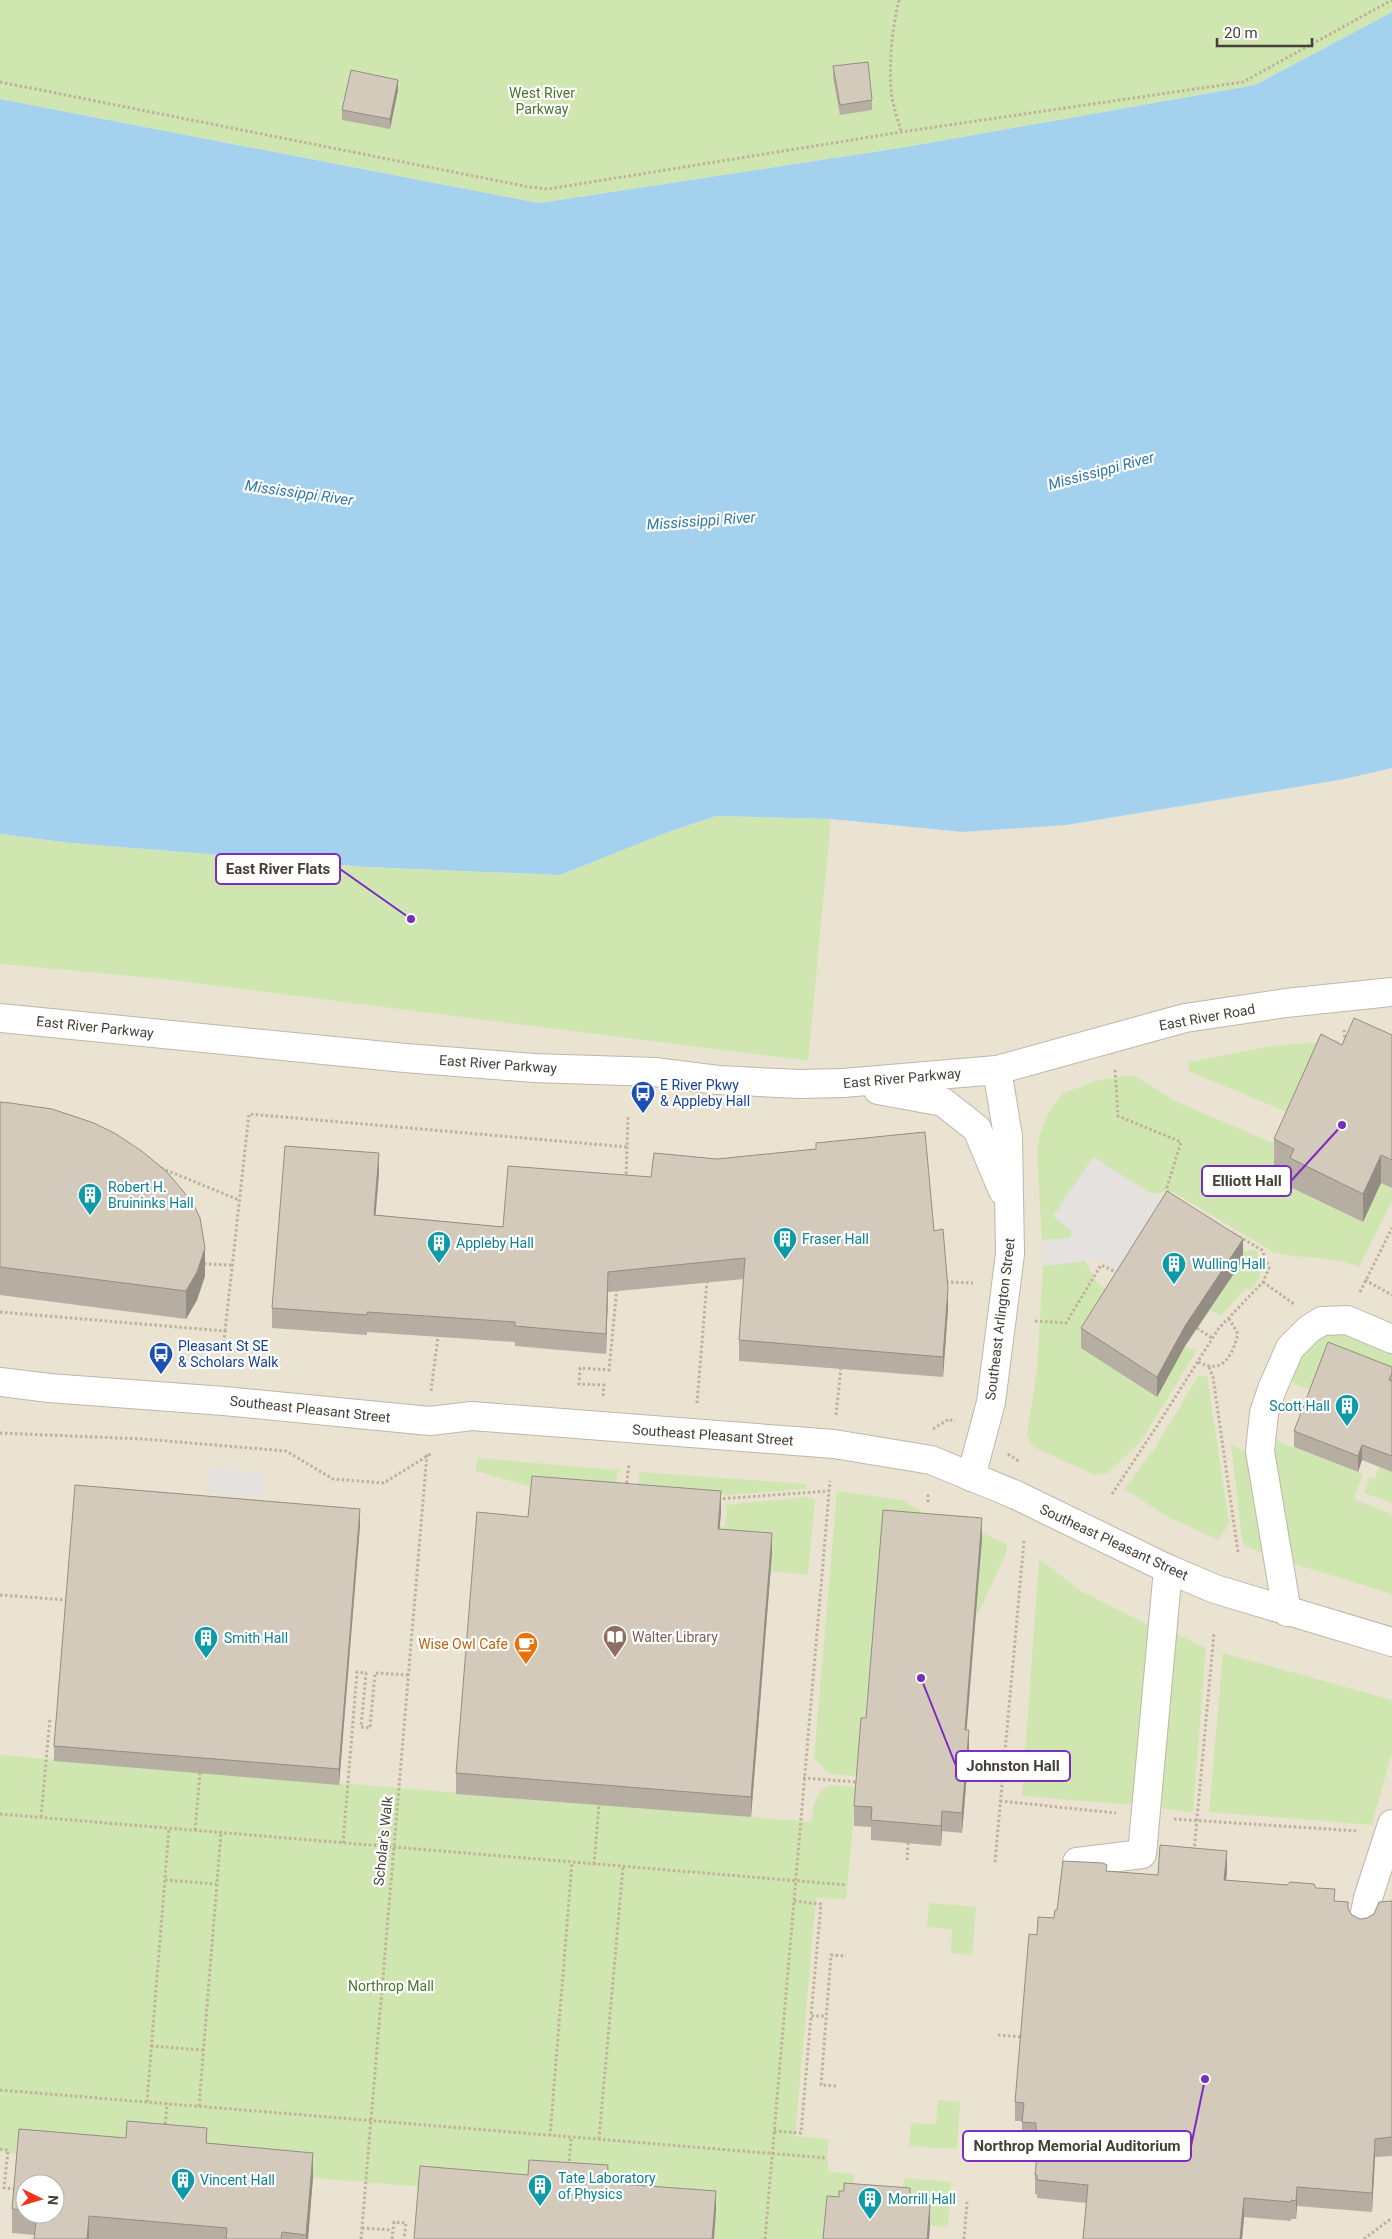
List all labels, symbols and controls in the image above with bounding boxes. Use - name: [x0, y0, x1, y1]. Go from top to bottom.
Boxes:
- scale bar: [1217, 15, 1312, 47]
- text: 20 m: [1224, 24, 1258, 42]
- park label: West River Parkway: [509, 85, 575, 117]
- water label: Mississippi River: [1046, 448, 1157, 494]
- water label: Mississippi River: [244, 477, 355, 510]
- water label: Mississippi River: [646, 508, 757, 534]
- callout: East River Flats: [216, 854, 340, 884]
- text: East River Flats: [226, 860, 330, 878]
- street label: East River Road: [1158, 1001, 1256, 1033]
- street label: East River Parkway: [35, 1013, 155, 1041]
- street label: East River Parkway: [439, 1052, 558, 1076]
- street label: East River Parkway: [842, 1065, 962, 1091]
- place label: E River Pkwy & Appleby Hall: [660, 1077, 750, 1109]
- bus stop icon: E River Pkwy & Appleby Hall: [630, 1080, 656, 1114]
- callout: Elliott Hall: [1202, 1166, 1291, 1196]
- text: Elliott Hall: [1212, 1172, 1282, 1190]
- place label: Robert H. Bruininks Hall: [108, 1179, 194, 1211]
- building icon: Robert H. Bruininks Hall: [77, 1182, 103, 1216]
- building icon: Fraser Hall: [772, 1226, 798, 1260]
- building icon: Appleby Hall: [426, 1230, 452, 1264]
- place label: Fraser Hall: [802, 1231, 869, 1247]
- place label: Appleby Hall: [456, 1235, 534, 1251]
- street label: Southeast Arlington Street: [982, 1236, 1018, 1401]
- building icon: Wulling Hall: [1161, 1251, 1187, 1285]
- place label: Wulling Hall: [1192, 1256, 1266, 1272]
- place label: Pleasant St SE & Scholars Walk: [178, 1338, 279, 1370]
- bus stop icon: Pleasant St SE & Scholars Walk: [148, 1341, 174, 1375]
- street label: Southeast Pleasant Street: [229, 1393, 392, 1425]
- building icon: Scott Hall: [1334, 1393, 1360, 1427]
- place label: Scott Hall: [1269, 1398, 1330, 1414]
- street label: Southeast Pleasant Street: [632, 1421, 795, 1449]
- street label: Southeast Pleasant Street: [1037, 1501, 1191, 1584]
- library icon: Walter Library: [602, 1624, 628, 1658]
- building icon: Smith Hall: [193, 1625, 219, 1659]
- place label: Walter Library: [632, 1629, 718, 1645]
- place label: Smith Hall: [224, 1630, 288, 1646]
- cafe icon: Wise Owl Cafe: [513, 1631, 539, 1665]
- place label: Wise Owl Cafe: [418, 1636, 508, 1652]
- callout: Johnston Hall: [956, 1751, 1070, 1781]
- text: Johnston Hall: [966, 1757, 1060, 1775]
- street label: Scholar's Walk: [370, 1794, 396, 1887]
- park label: Northrop Mall: [348, 1978, 434, 1994]
- callout: Northrop Memorial Auditorium: [963, 2131, 1191, 2161]
- text: Northrop Memorial Auditorium: [973, 2137, 1181, 2155]
- building icon: Vincent Hall: [170, 2167, 196, 2201]
- place label: Tate Laboratory of Physics: [558, 2170, 656, 2202]
- place label: Vincent Hall: [200, 2172, 275, 2188]
- building icon: Tate Laboratory of Physics: [527, 2173, 553, 2207]
- north arrow: [15, 2174, 65, 2224]
- building icon: Morrill Hall: [857, 2186, 883, 2220]
- place label: Morrill Hall: [888, 2191, 956, 2207]
- text: N: [45, 2195, 61, 2206]

